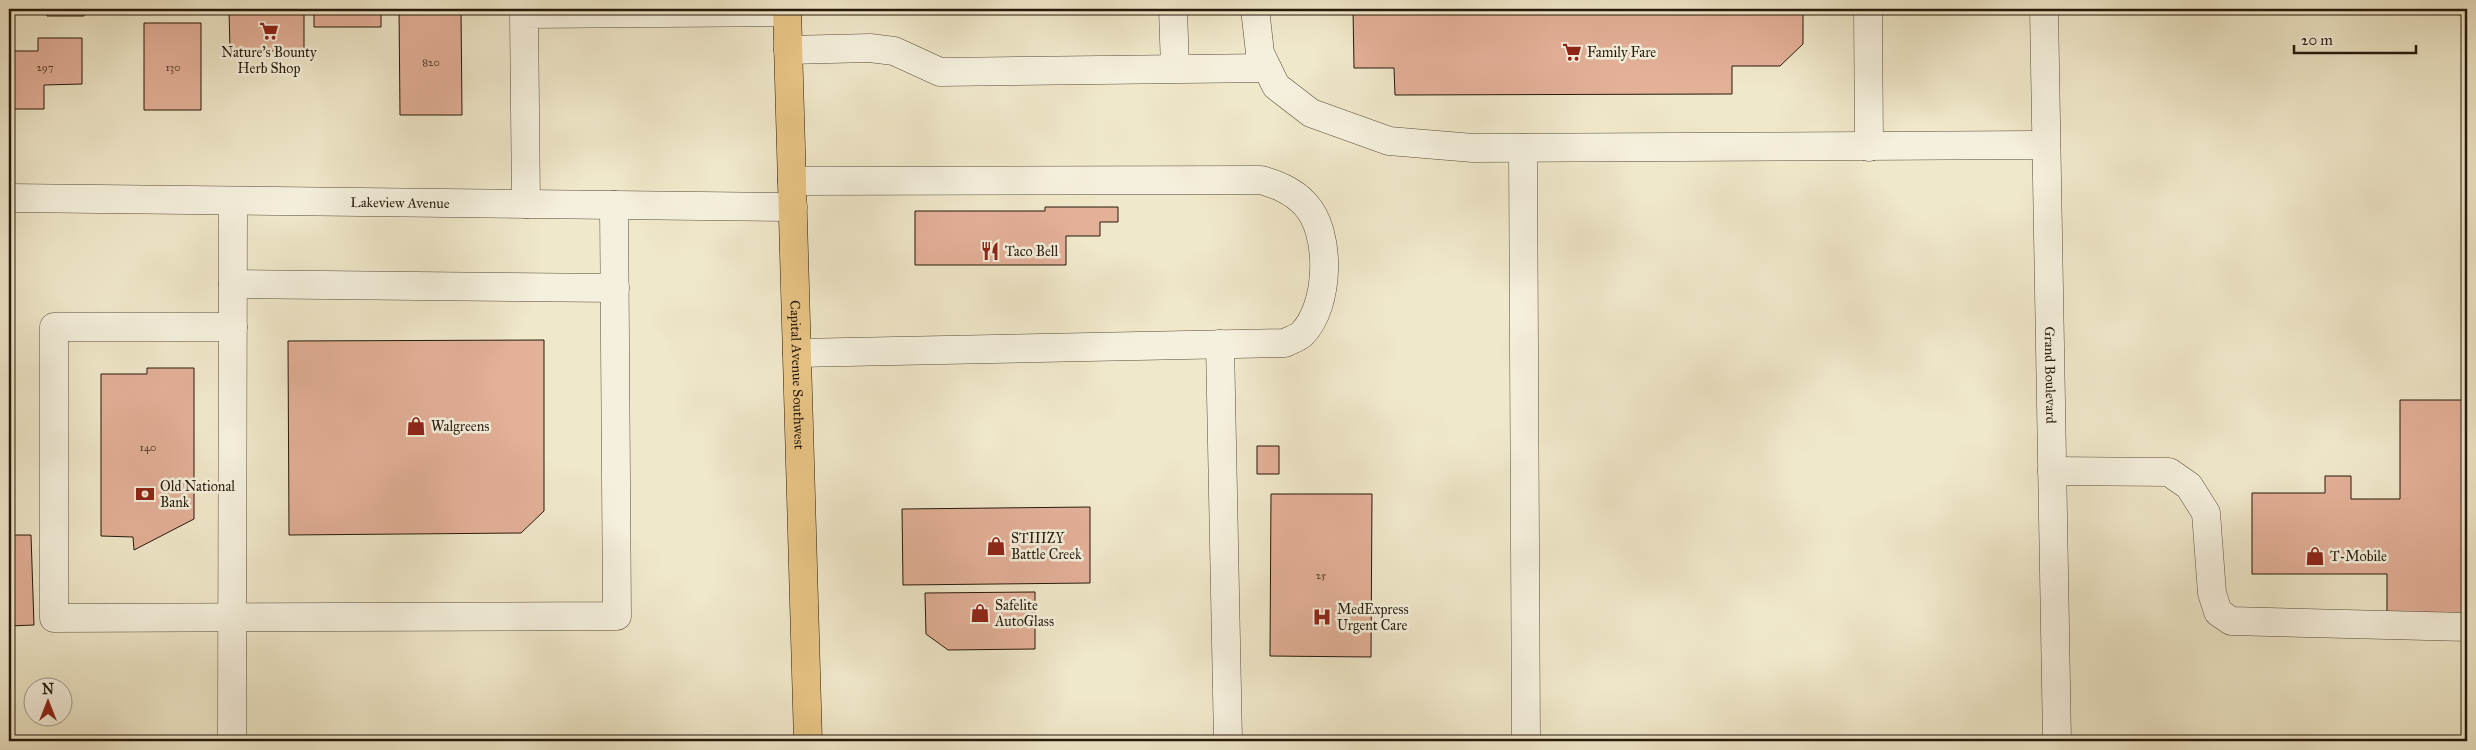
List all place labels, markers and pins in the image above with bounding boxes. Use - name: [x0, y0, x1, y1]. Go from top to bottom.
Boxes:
- supermarket icon: Nature's Bounty Herb Shop: [258, 20, 280, 42]
- supermarket icon: Family Fare: [1561, 41, 1583, 63]
- place label: Nature's Bounty Herb Shop: [221, 44, 317, 77]
- place label: Family Fare: [1587, 44, 1656, 61]
- restaurant icon: Taco Bell: [979, 240, 1001, 262]
- place label: Taco Bell: [1005, 243, 1059, 260]
- shop icon: Walgreens: [405, 415, 427, 437]
- place label: Walgreens: [431, 418, 489, 435]
- place label: Old National Bank: [160, 478, 235, 511]
- bank icon: Old National Bank: [134, 483, 156, 505]
- place label: STIIIZY Battle Creek: [1011, 530, 1082, 563]
- shop icon: STIIIZY Battle Creek: [985, 535, 1007, 557]
- shop icon: T-Mobile: [2304, 545, 2326, 567]
- place label: T-Mobile: [2330, 548, 2387, 565]
- place label: Safelite AutoGlass: [994, 597, 1054, 630]
- place label: MedExpress Urgent Care: [1337, 601, 1409, 634]
- shop icon: Safelite AutoGlass: [969, 602, 991, 624]
- hospital icon: MedExpress Urgent Care: [1311, 606, 1333, 628]

